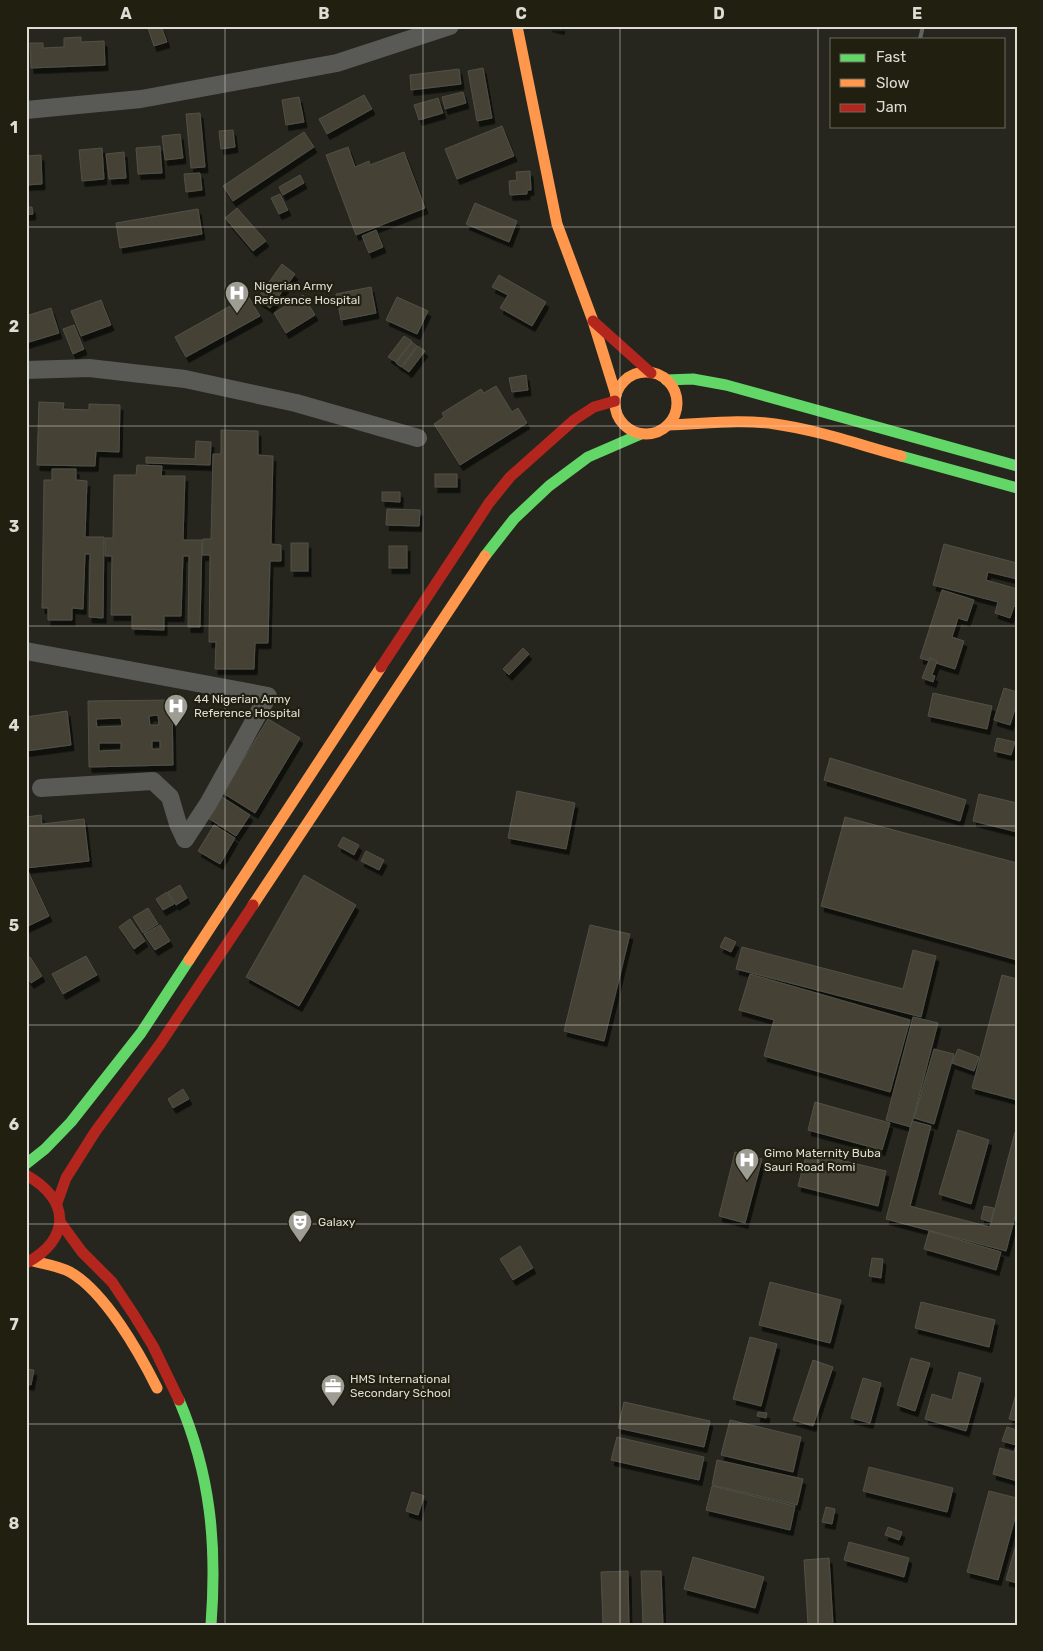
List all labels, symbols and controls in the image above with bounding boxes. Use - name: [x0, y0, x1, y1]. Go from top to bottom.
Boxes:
- text: A: [120, 4, 132, 23]
- text: B: [318, 4, 330, 23]
- text: C: [515, 4, 527, 23]
- text: D: [713, 4, 725, 23]
- text: E: [912, 4, 922, 23]
- legend: [830, 38, 1006, 128]
- text: Fast: [876, 48, 906, 66]
- text: Slow: [876, 74, 909, 92]
- text: Jam: [876, 98, 907, 116]
- text: 1: [10, 118, 18, 137]
- place label: Nigerian Army Reference Hospital: [254, 279, 360, 307]
- hospital icon: Nigerian Army Reference Hospital: [224, 280, 250, 314]
- text: 2: [9, 317, 19, 336]
- text: 3: [9, 517, 19, 536]
- place label: 44 Nigerian Army Reference Hospital: [194, 692, 300, 720]
- hospital icon: 44 Nigerian Army Reference Hospital: [163, 693, 189, 727]
- text: 4: [9, 716, 20, 735]
- text: 5: [9, 916, 19, 935]
- text: 6: [9, 1115, 19, 1134]
- place label: Gimo Maternity Buba Sauri Road Romi: [764, 1146, 881, 1174]
- hospital icon: Gimo Maternity Buba Sauri Road Romi: [734, 1147, 760, 1181]
- theatre icon: Galaxy: [287, 1209, 313, 1243]
- place label: Galaxy: [318, 1215, 356, 1229]
- text: 7: [9, 1315, 19, 1334]
- place label: HMS International Secondary School: [350, 1372, 451, 1400]
- office icon: HMS International Secondary School: [320, 1373, 346, 1407]
- text: 8: [9, 1514, 20, 1533]

